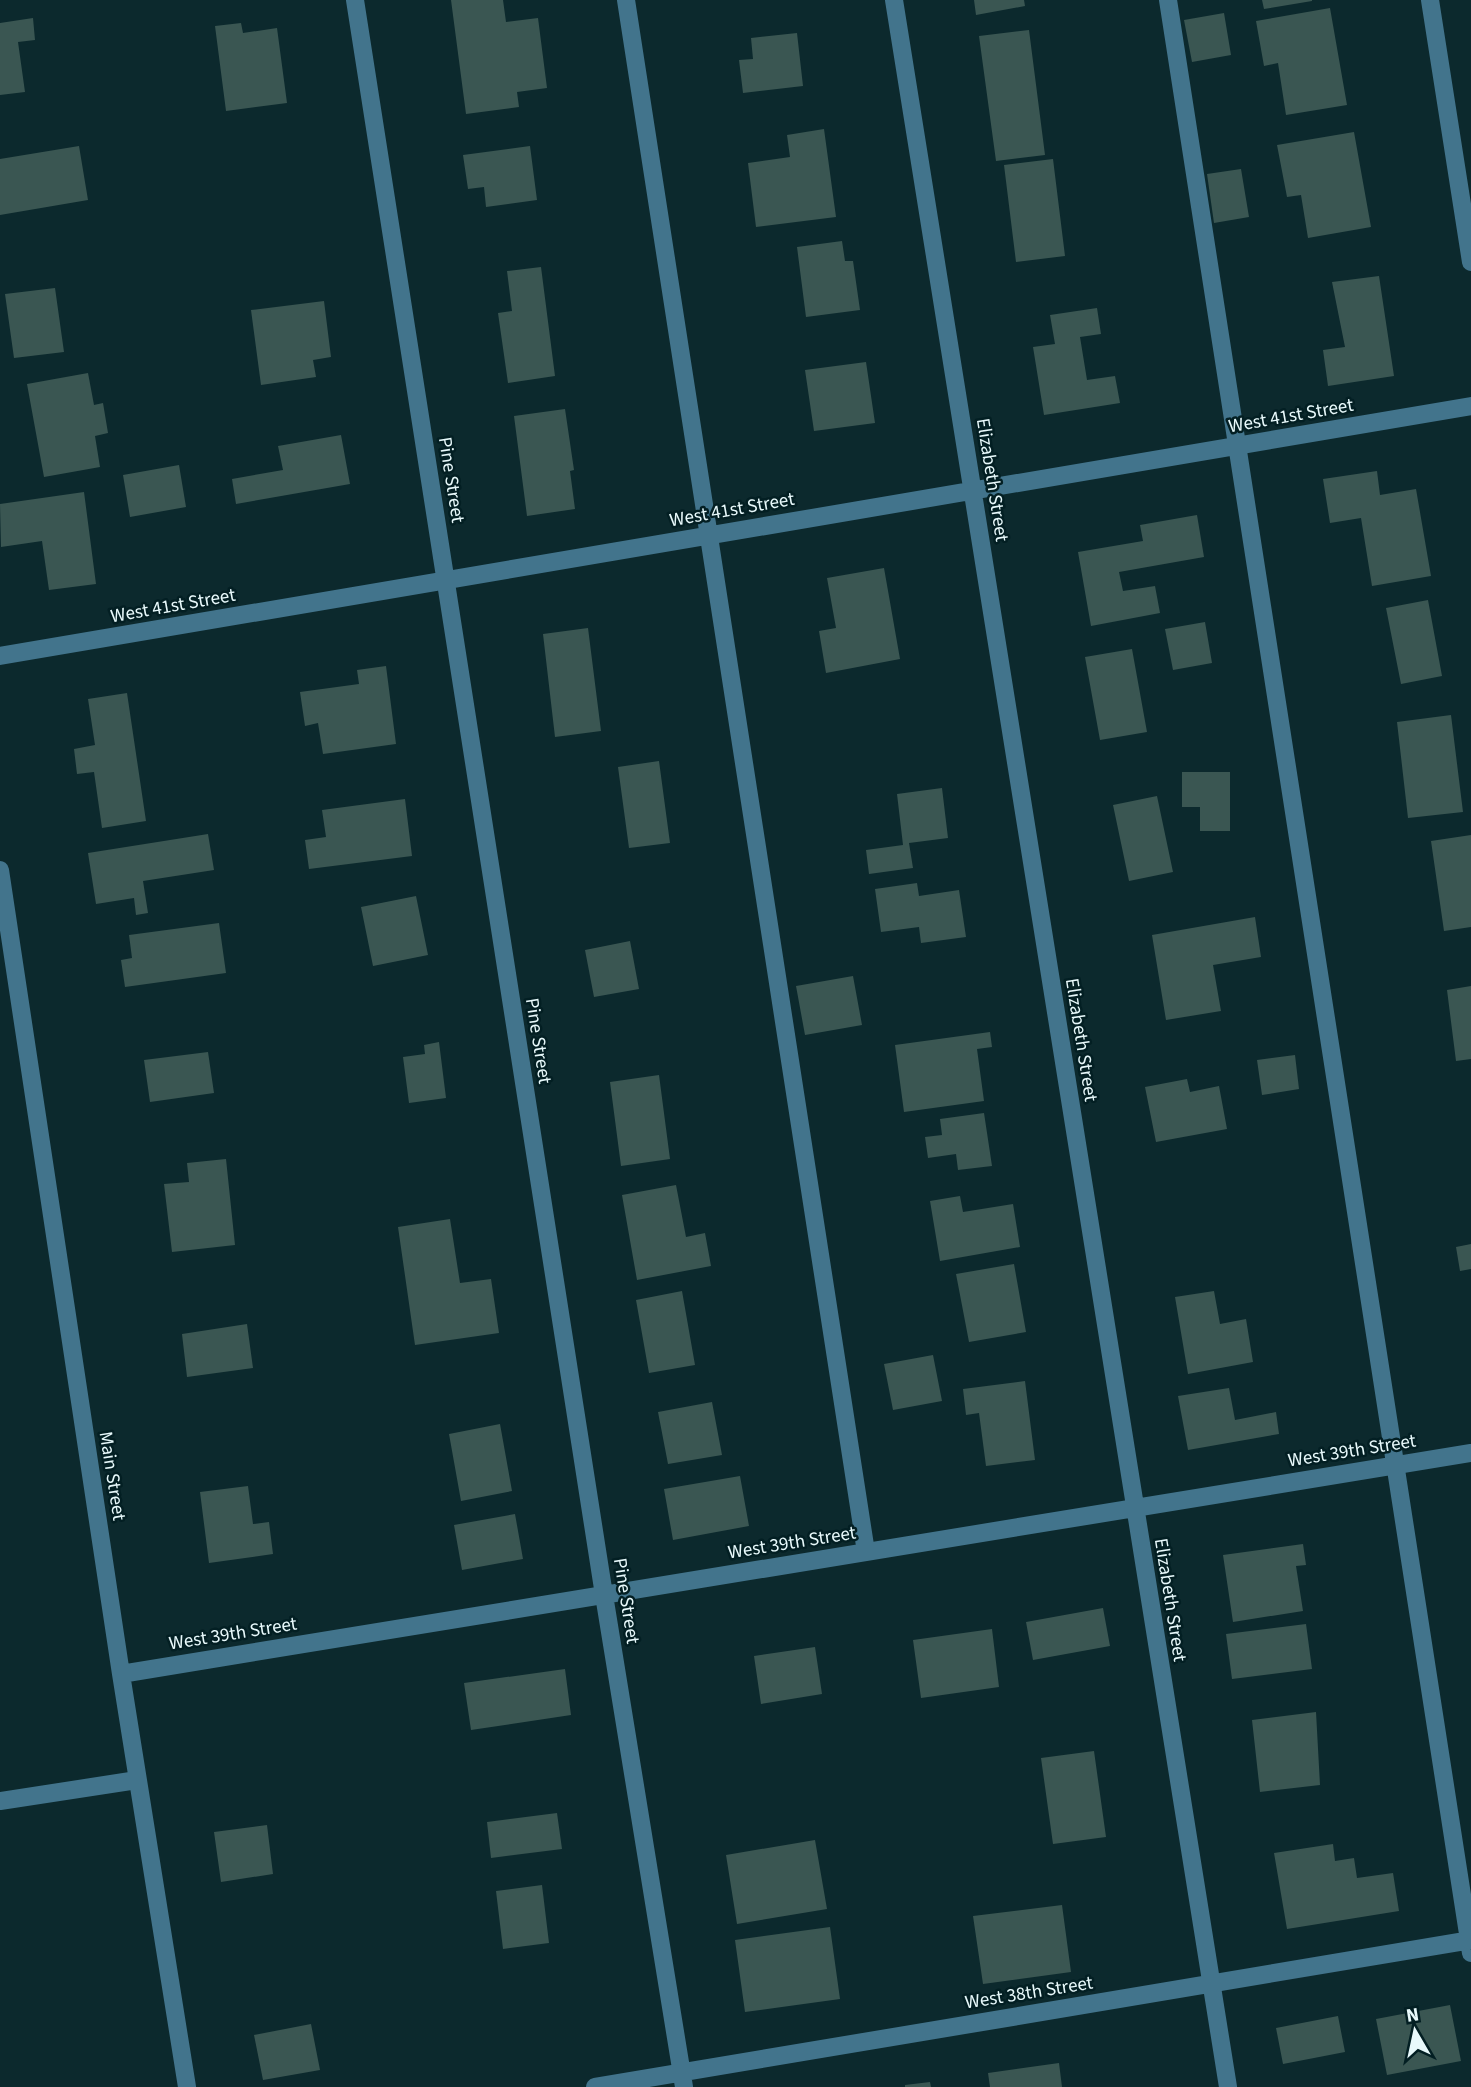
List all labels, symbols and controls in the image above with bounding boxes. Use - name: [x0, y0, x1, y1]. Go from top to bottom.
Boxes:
- street label: West 41st Street: [1226, 392, 1356, 440]
- street label: Elizabeth Street: [969, 416, 1015, 544]
- street label: Pine Street: [431, 435, 471, 525]
- street label: West 41st Street: [667, 486, 797, 534]
- street label: West 41st Street: [108, 582, 238, 630]
- street label: Elizabeth Street: [1058, 976, 1104, 1104]
- street label: Pine Street: [518, 996, 558, 1086]
- street label: West 39th Street: [1286, 1427, 1418, 1474]
- street label: Main Street: [92, 1430, 132, 1523]
- street label: West 39th Street: [726, 1519, 858, 1566]
- street label: Elizabeth Street: [1147, 1536, 1193, 1664]
- street label: Pine Street: [606, 1556, 646, 1646]
- street label: West 39th Street: [167, 1610, 299, 1657]
- street label: West 38th Street: [963, 1969, 1095, 2016]
- north arrow: [1380, 1996, 1450, 2066]
- text: N: [1404, 2001, 1421, 2030]

